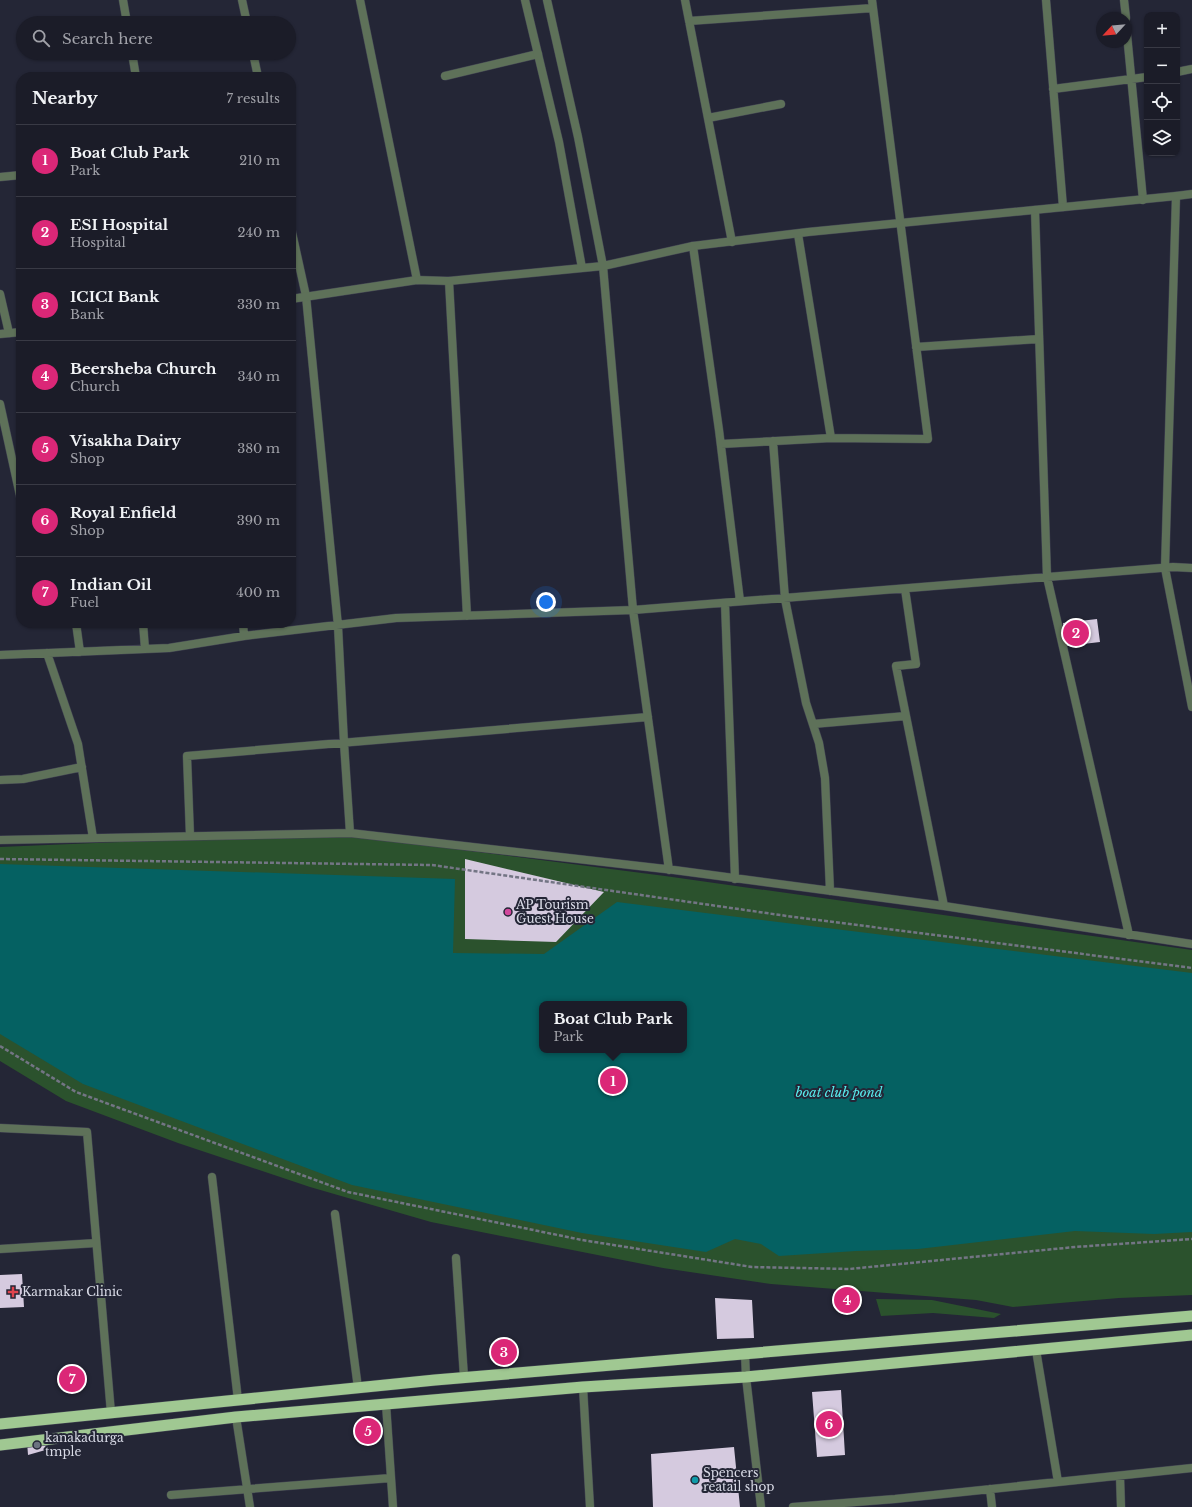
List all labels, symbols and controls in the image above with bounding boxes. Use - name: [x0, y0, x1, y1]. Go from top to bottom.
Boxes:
- north arrow: [1096, 12, 1132, 48]
- map controls: [1144, 12, 1180, 156]
- button: +: [1144, 12, 1180, 48]
- search box: [16, 16, 296, 60]
- icon: search: [30, 27, 52, 49]
- text: Search here: [62, 29, 153, 48]
- button: −: [1144, 48, 1180, 84]
- button: locate: [1144, 84, 1180, 120]
- text: Nearby: [32, 88, 98, 109]
- text: 7 results: [227, 90, 280, 107]
- button: layers: [1144, 120, 1180, 156]
- text: Boat Club Park: [70, 143, 189, 162]
- text: 1: [42, 152, 48, 169]
- text: 210 m: [239, 152, 280, 169]
- text: Park: [70, 162, 100, 179]
- text: ESI Hospital: [70, 215, 168, 234]
- text: 2: [41, 224, 49, 241]
- text: 240 m: [237, 224, 280, 241]
- text: Hospital: [70, 234, 126, 251]
- text: ICICI Bank: [70, 287, 159, 306]
- text: 3: [41, 296, 49, 313]
- text: 330 m: [237, 296, 280, 313]
- text: Bank: [70, 306, 104, 323]
- text: Beersheba Church: [70, 359, 216, 378]
- text: 4: [41, 368, 49, 385]
- text: 340 m: [237, 368, 280, 385]
- text: Church: [70, 378, 120, 395]
- text: Visakha Dairy: [70, 431, 181, 450]
- text: 5: [41, 440, 49, 457]
- text: 380 m: [237, 440, 280, 457]
- text: Shop: [70, 450, 105, 467]
- text: Royal Enfield: [70, 503, 176, 522]
- text: 6: [41, 512, 49, 529]
- text: 390 m: [237, 512, 280, 529]
- text: Shop: [70, 522, 105, 539]
- text: Indian Oil: [70, 575, 152, 594]
- text: 7: [42, 584, 48, 601]
- text: 400 m: [236, 584, 280, 601]
- your location: [536, 592, 556, 612]
- text: Fuel: [70, 594, 99, 611]
- pin: 2: [1063, 618, 1089, 648]
- place label: AP Tourism Guest House: [515, 897, 594, 926]
- marker: AP Tourism Guest House: [503, 907, 513, 917]
- popup: [539, 1001, 687, 1053]
- text: Boat Club Park: [553, 1009, 673, 1028]
- text: Park: [553, 1028, 584, 1045]
- pin: 1: [600, 1066, 626, 1096]
- water label: boat club pond: [796, 1084, 883, 1101]
- place label: Karmakar Clinic: [22, 1284, 123, 1299]
- pin: 4: [834, 1285, 860, 1315]
- marker: Karmakar Clinic: [7, 1286, 19, 1298]
- pin: 3: [491, 1337, 517, 1367]
- pin: 7: [59, 1364, 85, 1394]
- pin: 6: [816, 1409, 842, 1439]
- pin: 5: [355, 1416, 381, 1446]
- place label: kanakadurga tmple: [45, 1430, 124, 1459]
- marker: kanakadurga tmple: [32, 1440, 42, 1450]
- place label: Spencers reatail shop: [703, 1465, 774, 1494]
- marker: Spencers reatail shop: [690, 1475, 700, 1485]

